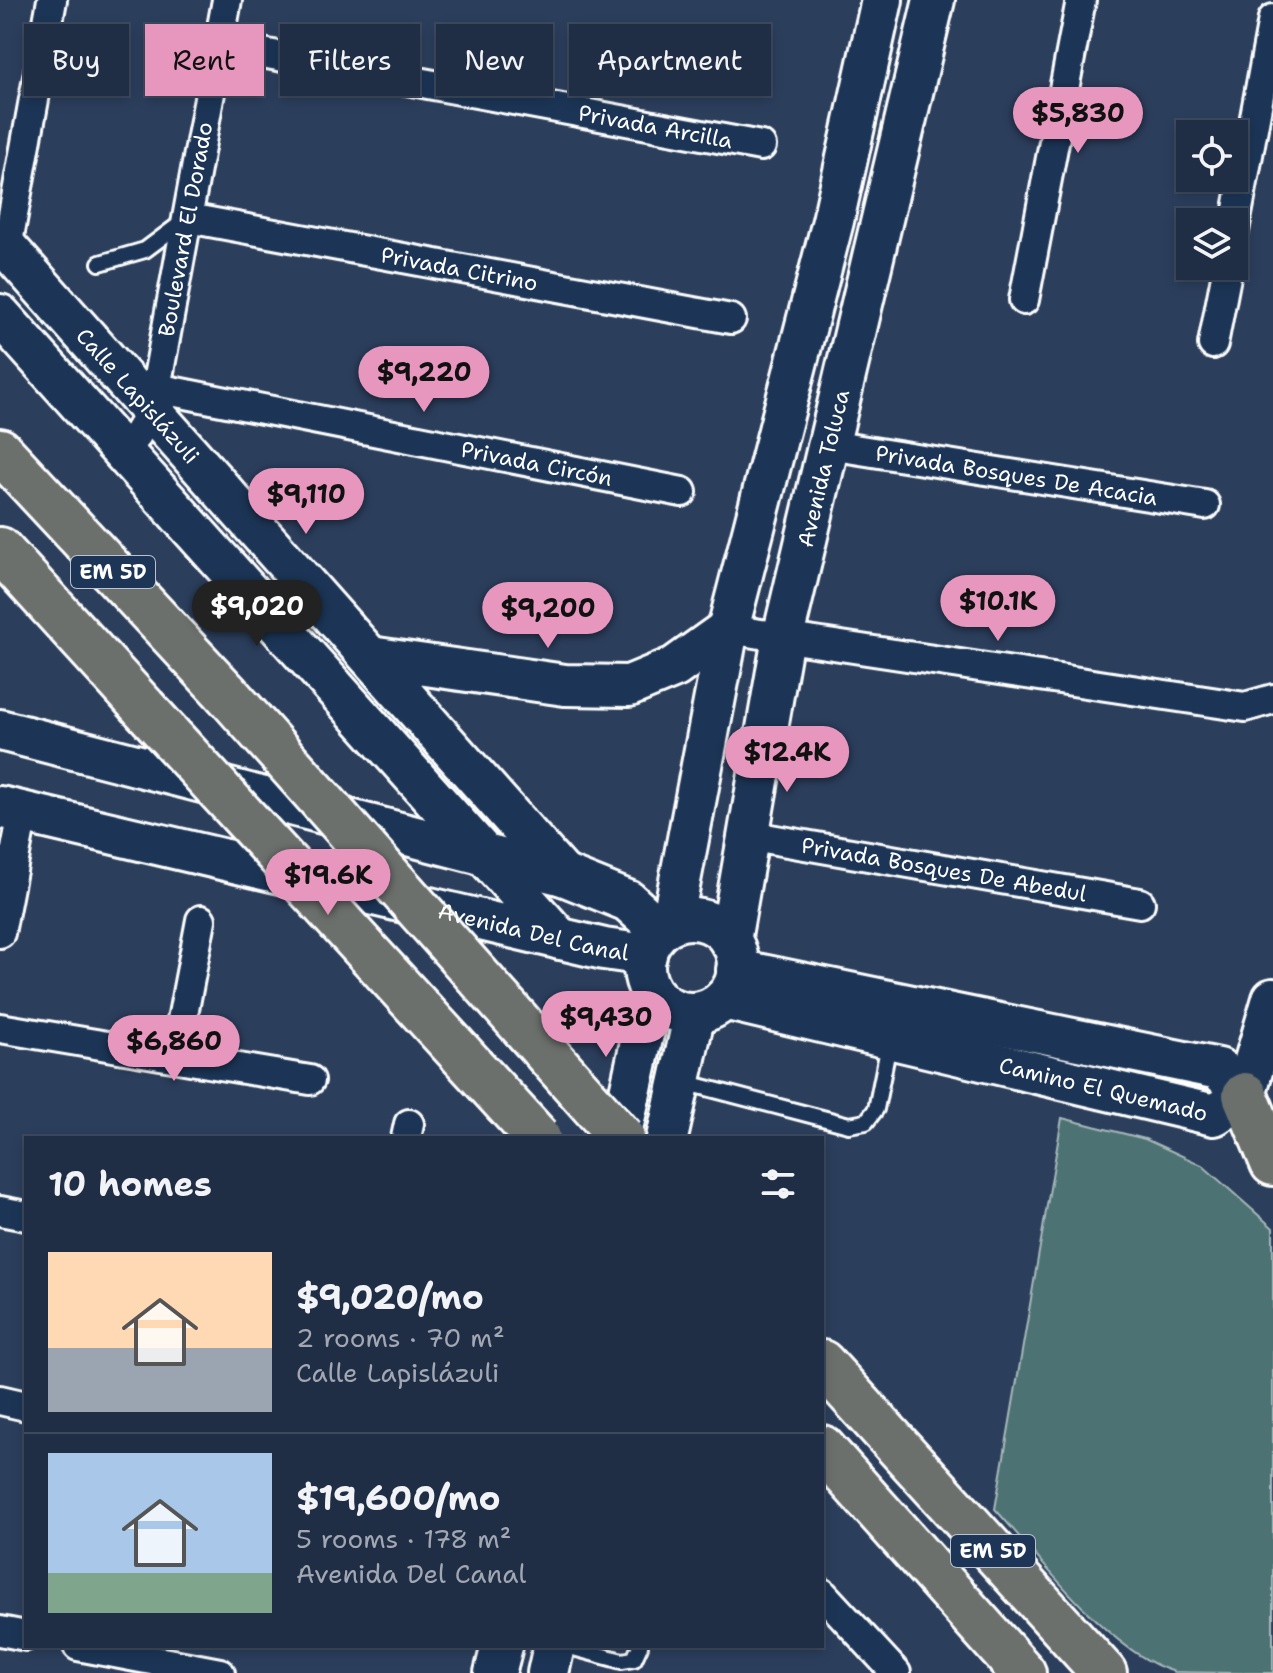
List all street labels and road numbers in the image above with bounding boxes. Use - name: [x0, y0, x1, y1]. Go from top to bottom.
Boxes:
- street label: Privada Arcilla: [576, 98, 735, 155]
- street label: Boulevard El Dorado: [152, 120, 219, 339]
- street label: Privada Citrino: [378, 240, 540, 298]
- street label: Calle Lapislázuli: [70, 322, 206, 470]
- street label: Avenida Toluca: [791, 386, 856, 550]
- street label: Privada Circón: [458, 435, 615, 493]
- street label: Privada Bosques De Acacia: [873, 439, 1160, 512]
- road number: EM 5D: [71, 556, 155, 588]
- street label: Privada Bosques De Abedul: [799, 831, 1089, 909]
- street label: Avenida Del Canal: [435, 896, 631, 967]
- street label: Camino El Quemado: [996, 1051, 1211, 1128]
- road number: EM 5D: [951, 1535, 1035, 1567]

